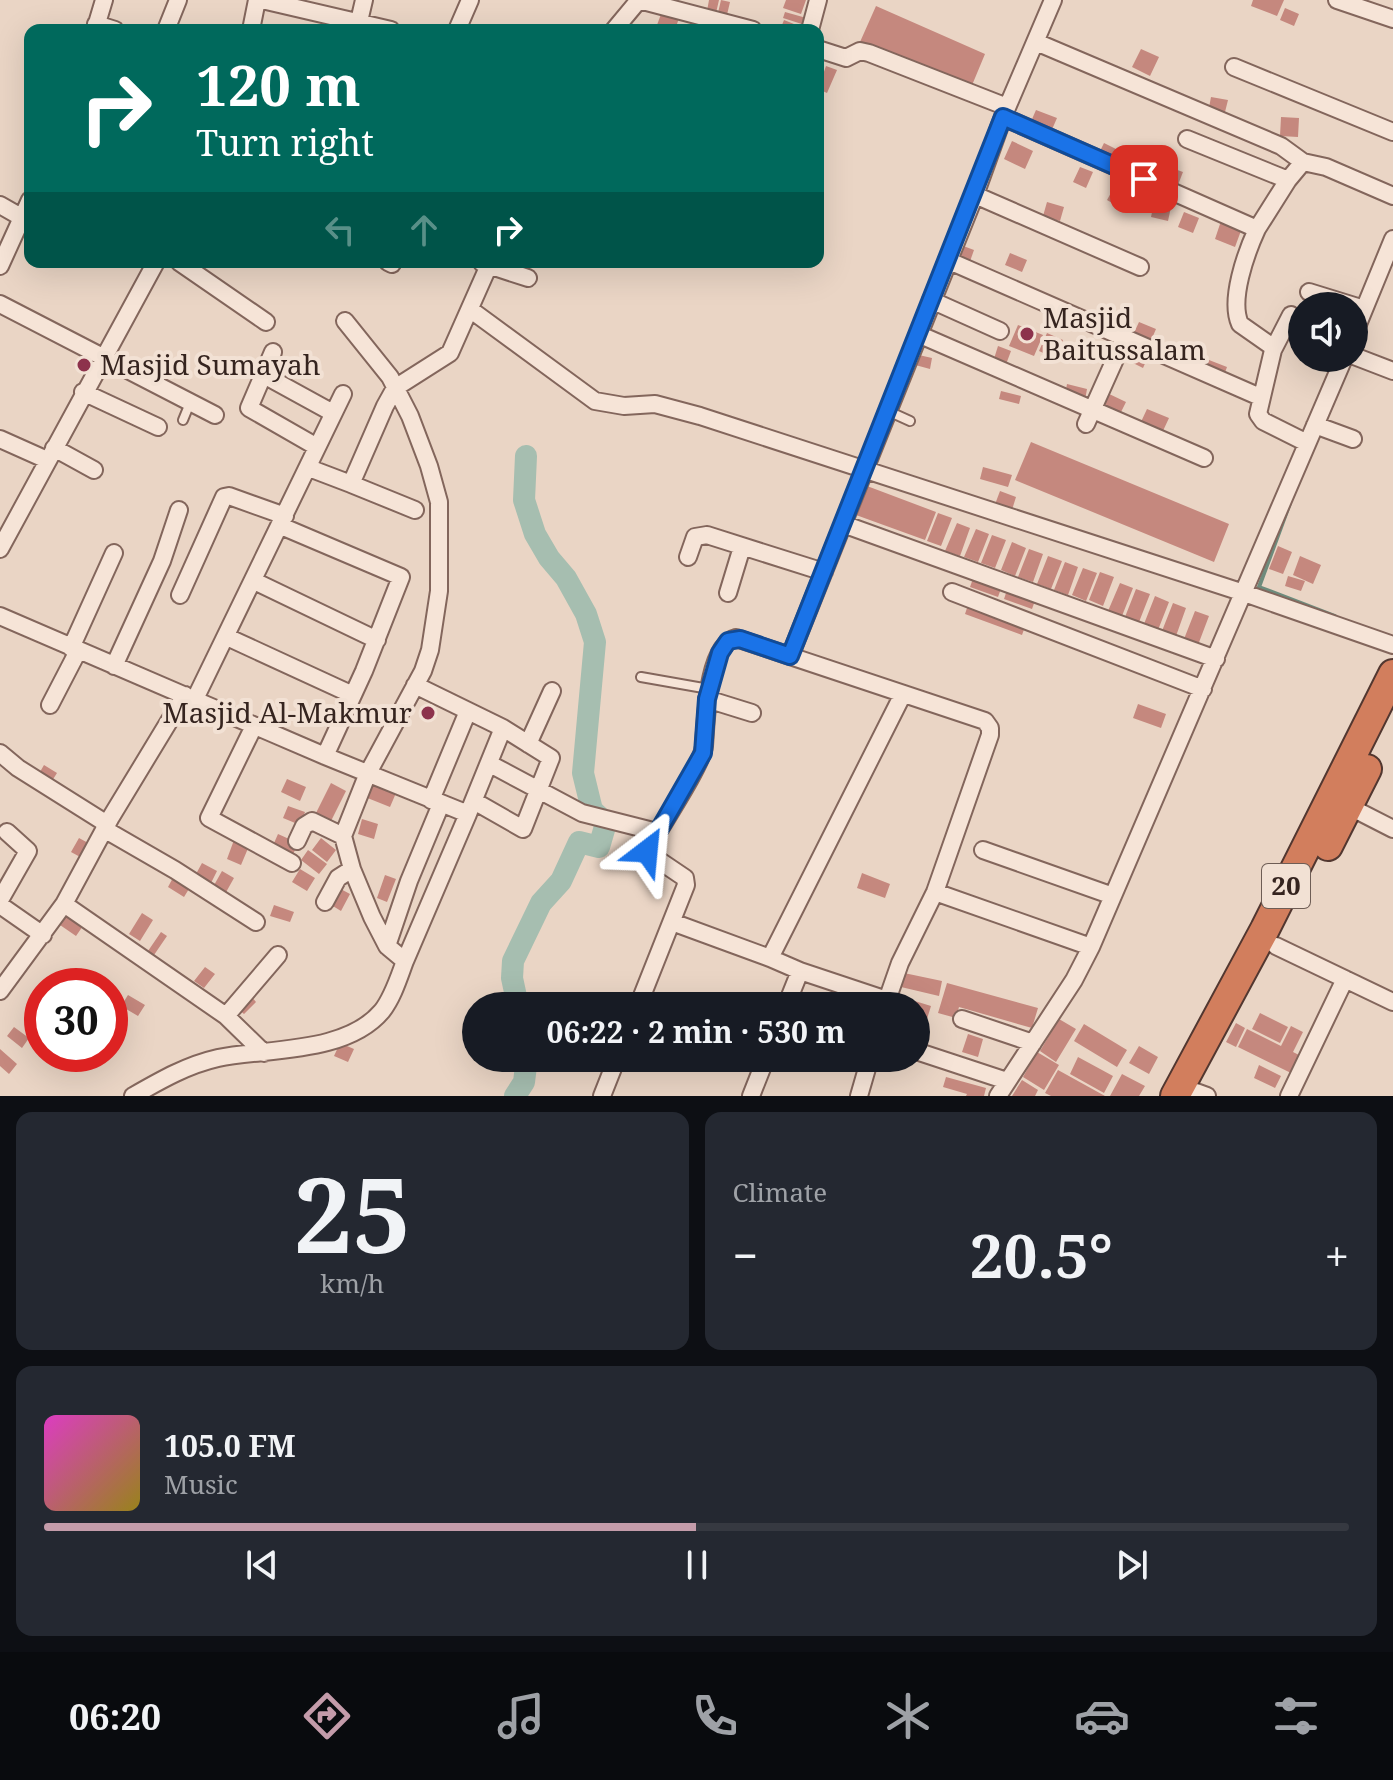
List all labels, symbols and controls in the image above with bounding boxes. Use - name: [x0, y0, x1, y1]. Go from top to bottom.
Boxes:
- text: 120 m: [196, 46, 361, 122]
- icon: right: [64, 56, 168, 160]
- text: Turn right: [196, 118, 374, 167]
- pin: [1110, 145, 1178, 213]
- icon: arrive: [1122, 157, 1166, 201]
- icon: left: [318, 208, 362, 252]
- icon: ahead: [402, 208, 446, 252]
- icon: right: [486, 208, 530, 252]
- map controls: [1288, 292, 1368, 372]
- button: sound: [1288, 292, 1368, 372]
- place label: Masjid Baitussalam: [1043, 298, 1206, 368]
- marker: Masjid Baitussalam: [1018, 325, 1036, 343]
- place label: Masjid Sumayah: [100, 345, 321, 383]
- marker: Masjid Sumayah: [75, 356, 93, 374]
- place label: Masjid Al-Makmur: [163, 693, 412, 731]
- marker: Masjid Al-Makmur: [419, 704, 437, 722]
- position arrow: [605, 809, 689, 893]
- road number: 20: [1262, 864, 1310, 908]
- speed limit sign: 30: [24, 968, 128, 1072]
- text: 06:22 · 2 min · 530 m: [547, 1011, 845, 1052]
- text: 25: [293, 1142, 411, 1283]
- text: Climate: [733, 1174, 827, 1210]
- text: 20.5°: [970, 1214, 1113, 1296]
- text: −: [733, 1225, 758, 1285]
- text: +: [1324, 1225, 1349, 1285]
- text: km/h: [320, 1265, 384, 1301]
- text: 105.0 FM: [164, 1425, 296, 1466]
- text: Music: [164, 1466, 238, 1502]
- icon: previous: [240, 1543, 284, 1587]
- icon: pause: [675, 1543, 719, 1587]
- icon: next: [1110, 1543, 1154, 1587]
- icon: directions: [299, 1688, 355, 1744]
- icon: music: [493, 1688, 549, 1744]
- icon: phone: [687, 1688, 743, 1744]
- icon: climate: [880, 1688, 936, 1744]
- icon: car: [1074, 1688, 1130, 1744]
- icon: filters: [1268, 1688, 1324, 1744]
- text: 06:20: [69, 1692, 161, 1741]

